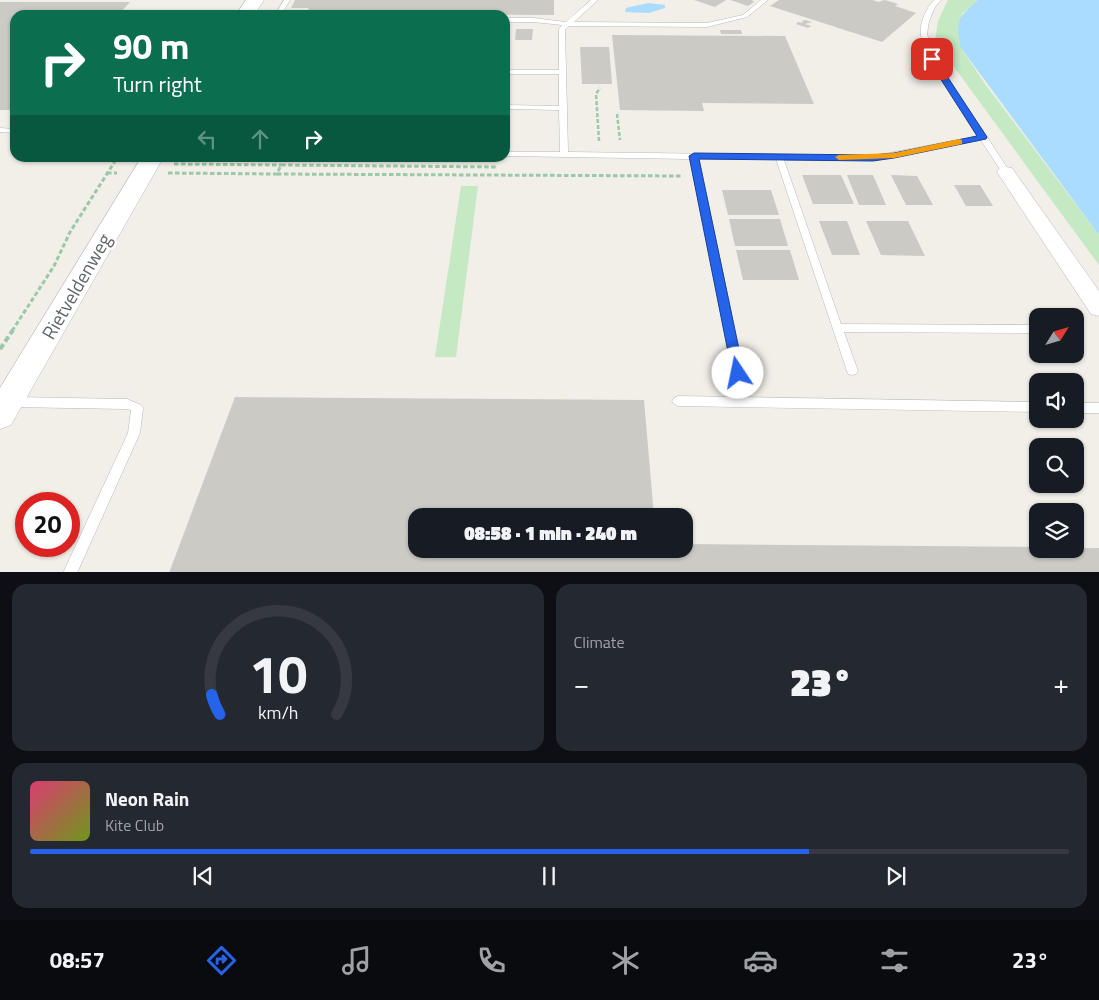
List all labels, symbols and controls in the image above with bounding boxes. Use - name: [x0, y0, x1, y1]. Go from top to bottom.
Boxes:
- text: 90 m: [113, 19, 189, 73]
- icon: right: [30, 30, 95, 95]
- pin: [911, 38, 953, 80]
- icon: arrive: [918, 45, 946, 73]
- text: Turn right: [113, 67, 202, 101]
- icon: left: [193, 125, 221, 153]
- icon: ahead: [246, 125, 274, 153]
- icon: right: [299, 125, 327, 153]
- street label: Rietveldenweg: [34, 227, 118, 345]
- north arrow: [1029, 308, 1084, 362]
- map controls: [1029, 308, 1084, 558]
- position arrow: [711, 346, 763, 398]
- button: sound: [1029, 373, 1084, 428]
- button: search: [1029, 438, 1084, 493]
- speed limit sign: 20: [15, 492, 80, 557]
- button: layers: [1029, 503, 1084, 558]
- text: 08:58 · 1 min · 240 m: [464, 518, 637, 547]
- text: Climate: [574, 630, 625, 654]
- text: 10: [249, 634, 307, 713]
- text: 23°: [790, 653, 853, 711]
- text: −: [574, 662, 589, 705]
- text: +: [1053, 662, 1069, 705]
- text: km/h: [258, 699, 298, 726]
- text: Neon Rain: [105, 784, 189, 813]
- text: Kite Club: [105, 813, 164, 837]
- icon: previous: [189, 862, 217, 890]
- icon: pause: [535, 862, 563, 890]
- icon: next: [882, 862, 910, 890]
- text: 08:57: [50, 943, 105, 977]
- icon: directions: [204, 943, 239, 978]
- icon: music: [339, 943, 374, 978]
- icon: phone: [474, 943, 509, 978]
- icon: climate: [608, 943, 643, 978]
- icon: car: [743, 943, 778, 978]
- icon: filters: [877, 943, 912, 978]
- text: 23°: [1012, 943, 1049, 977]

